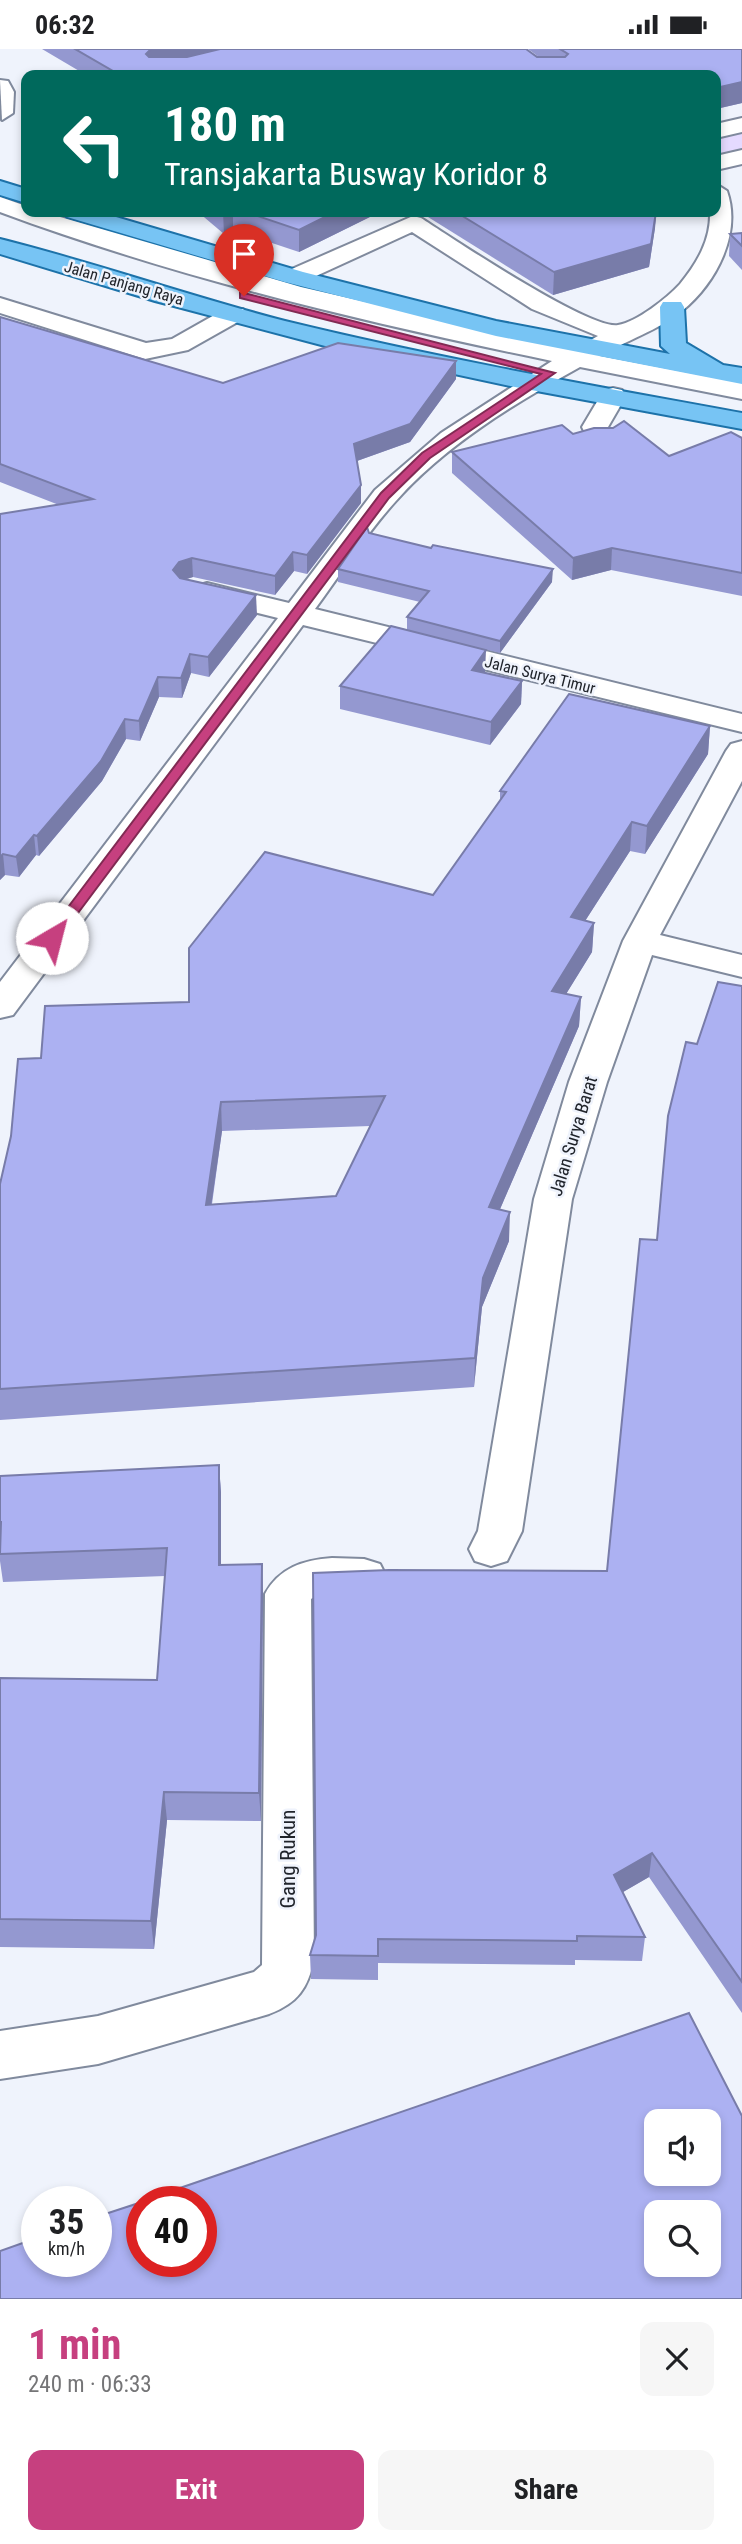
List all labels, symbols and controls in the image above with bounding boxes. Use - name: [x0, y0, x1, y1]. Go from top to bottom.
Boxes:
- text: 06:32: [35, 10, 95, 40]
- text: 180 m: [164, 96, 286, 153]
- icon: left: [49, 98, 140, 189]
- text: Transjakarta Busway Koridor 8: [164, 155, 548, 193]
- pin: [214, 224, 274, 296]
- icon: arrive: [225, 235, 263, 273]
- street label: Jalan Panjang Raya: [62, 257, 186, 309]
- street label: Jalan Surya Timur: [483, 652, 597, 698]
- position arrow: [15, 901, 89, 975]
- street label: Jalan Surya Barat: [545, 1074, 601, 1198]
- street label: Gang Rukun: [276, 1810, 300, 1908]
- map controls: [644, 2109, 721, 2277]
- button: sound: [644, 2109, 721, 2186]
- speed limit sign: 40: [126, 2186, 217, 2277]
- button: search: [644, 2200, 721, 2277]
- text: 35: [49, 2202, 84, 2243]
- text: km/h: [48, 2238, 85, 2259]
- text: 1 min: [28, 2320, 121, 2369]
- button: close: [640, 2322, 714, 2396]
- text: 240 m · 06:33: [28, 2371, 152, 2398]
- button: Exit: [28, 2450, 364, 2530]
- button: Share: [378, 2450, 714, 2530]

